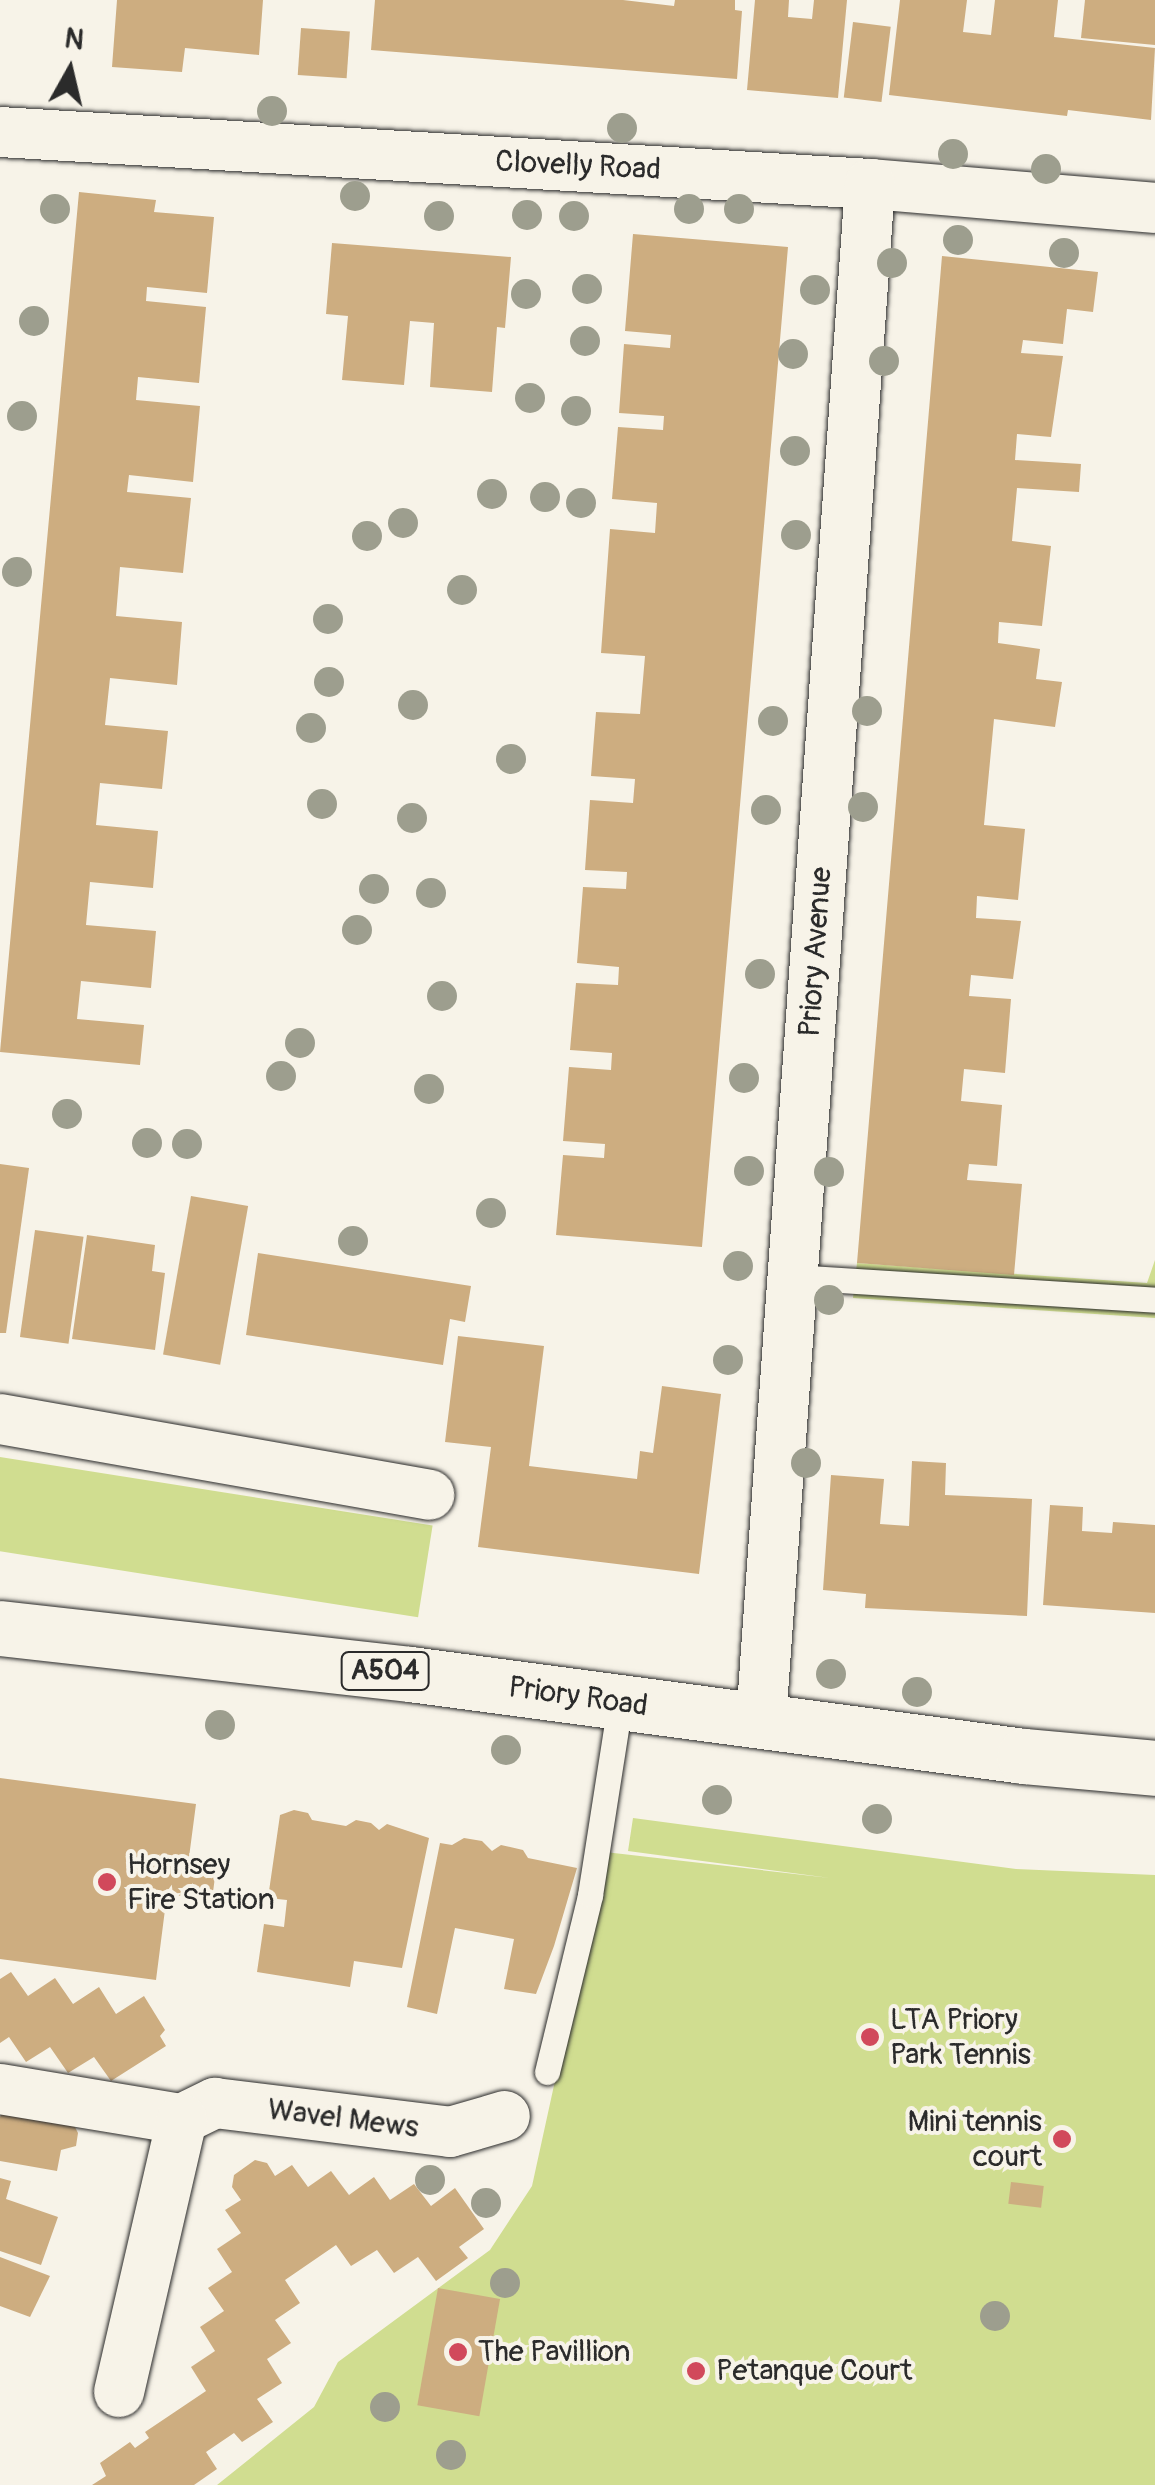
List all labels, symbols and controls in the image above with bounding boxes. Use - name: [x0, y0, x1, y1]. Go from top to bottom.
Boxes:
- north arrow: [20, 20, 120, 120]
- text: N: [62, 21, 86, 58]
- street label: Clovelly Road: [494, 144, 662, 188]
- street label: Priory Avenue: [792, 866, 840, 1038]
- road number: A504: [340, 1648, 430, 1694]
- street label: Priory Road: [506, 1669, 650, 1725]
- place label: Hornsey Fire Station: [127, 1847, 275, 1918]
- marker: Hornsey Fire Station: [96, 1871, 118, 1893]
- place label: LTA Priory Park Tennis: [890, 2002, 1031, 2072]
- marker: LTA Priory Park Tennis: [859, 2026, 881, 2048]
- street label: Wavel Mews: [266, 2092, 420, 2146]
- place label: Mini tennis court: [908, 2104, 1042, 2174]
- marker: Mini tennis court: [1051, 2128, 1073, 2150]
- place label: The Pavillion: [478, 2334, 631, 2370]
- marker: The Pavillion: [447, 2341, 469, 2363]
- place label: Petanque Court: [716, 2353, 912, 2389]
- marker: Petanque Court: [685, 2360, 707, 2382]

